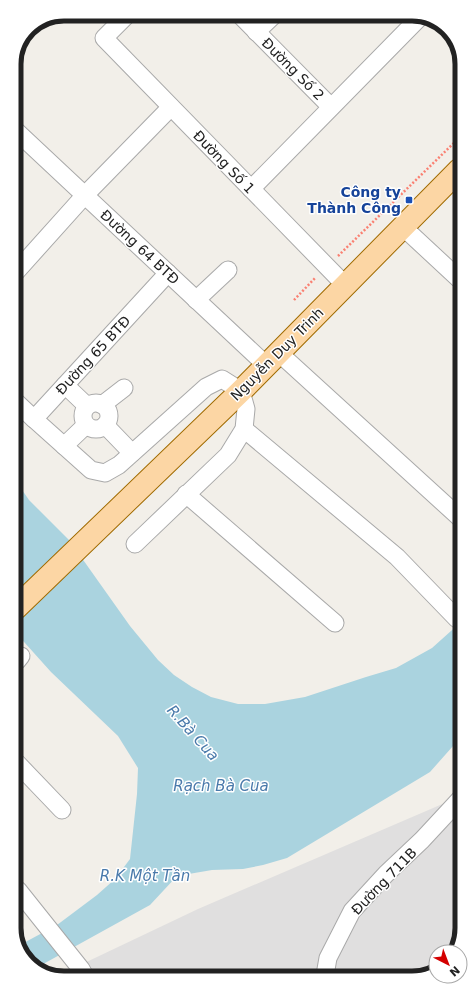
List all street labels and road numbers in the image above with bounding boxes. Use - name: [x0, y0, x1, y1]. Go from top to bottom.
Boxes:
- street label: Đường Số 2: [259, 35, 327, 103]
- street label: Đường Số 1: [190, 127, 258, 197]
- street label: Đường 64 BTĐ: [97, 206, 183, 288]
- street label: Nguyễn Duy Trinh: [227, 304, 327, 404]
- street label: Đường 65 BTĐ: [52, 312, 134, 398]
- street label: Đường 711B: [348, 844, 420, 918]

